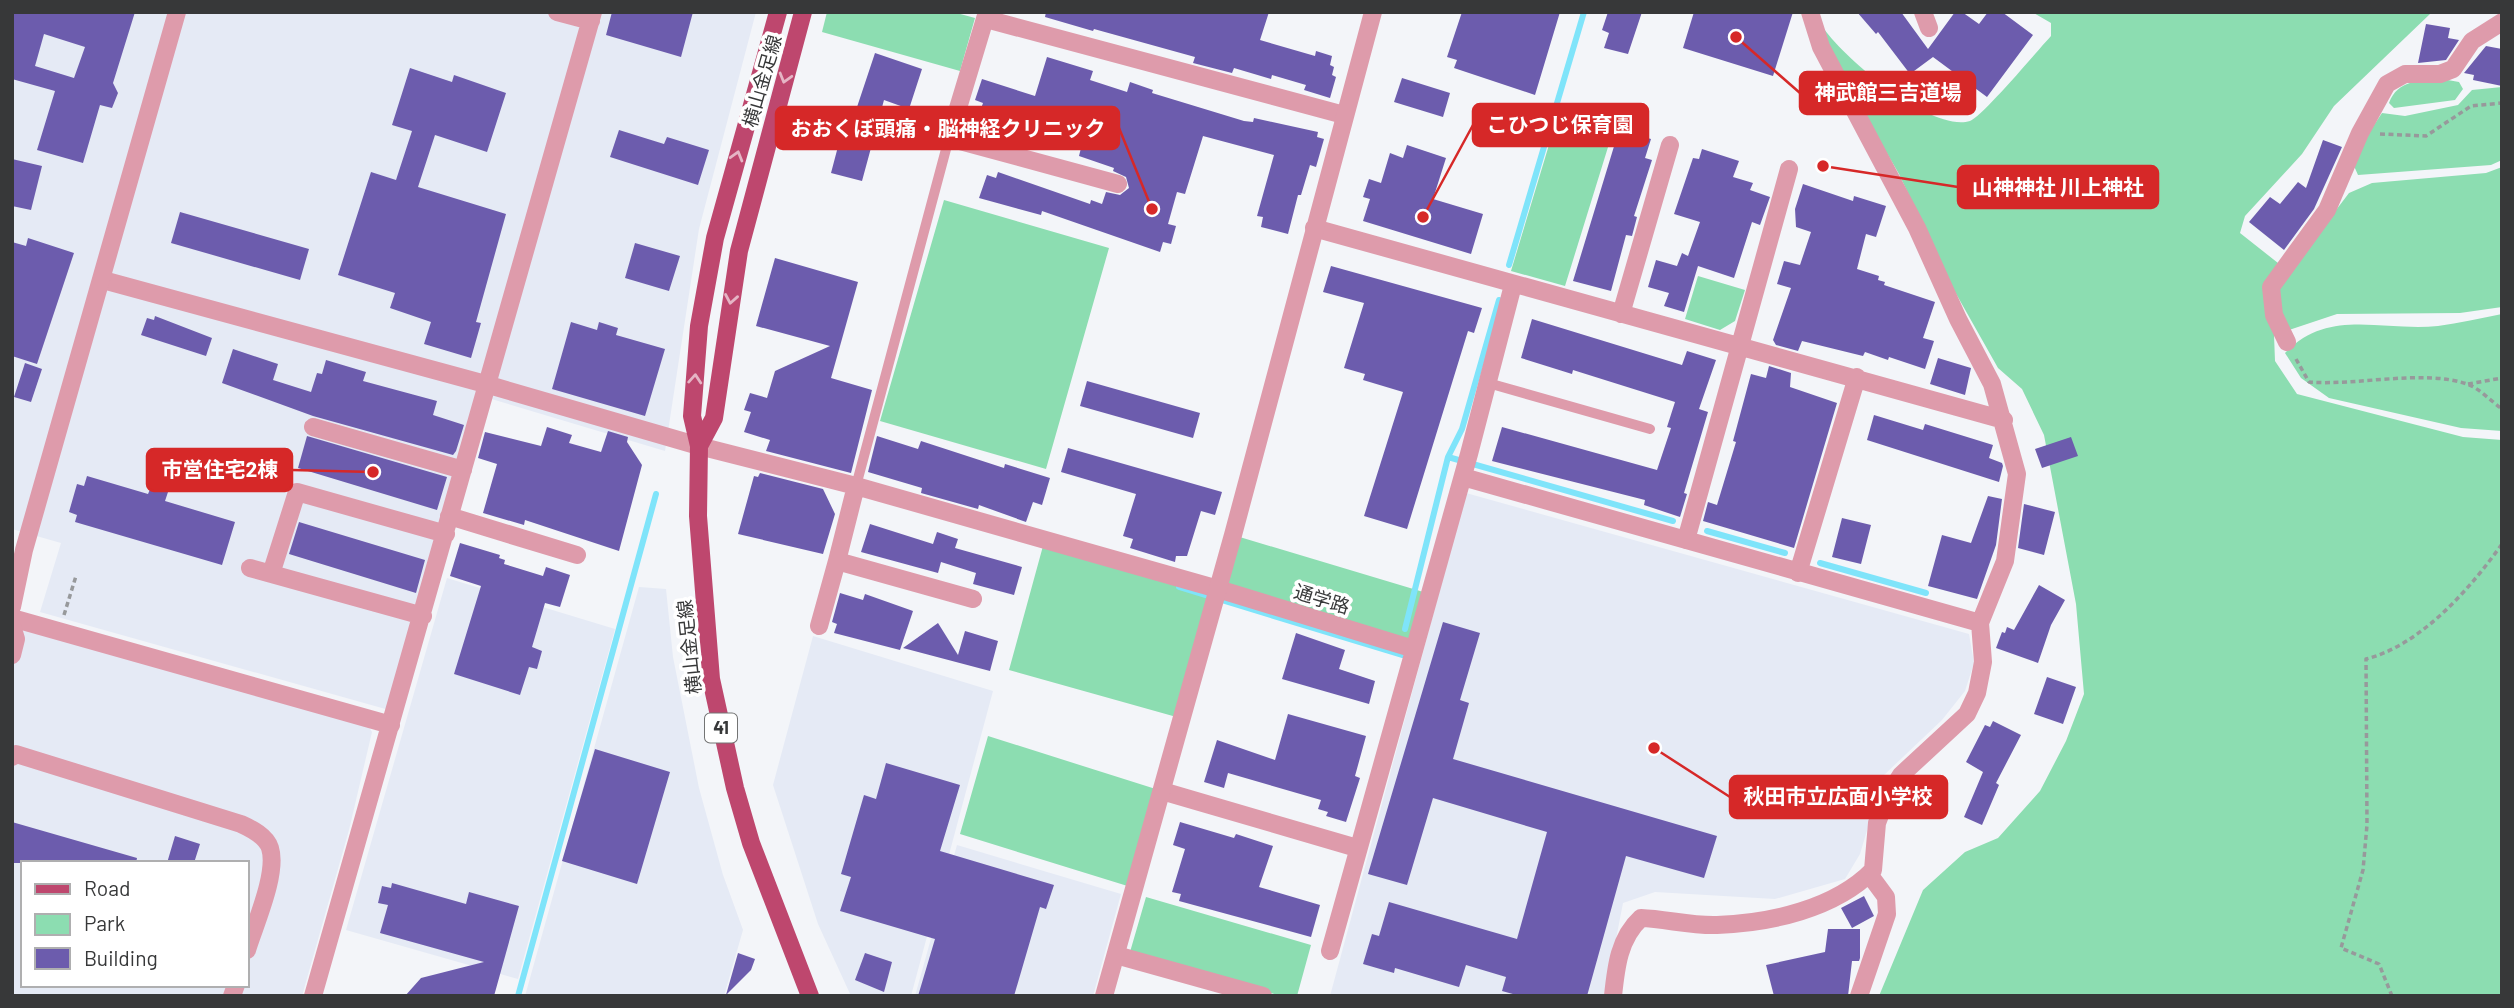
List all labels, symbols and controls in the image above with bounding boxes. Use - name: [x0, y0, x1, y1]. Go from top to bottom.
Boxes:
- street label: 横山金足線: [737, 32, 786, 130]
- one-way arrow: [778, 72, 793, 84]
- callout: 神武館三吉道場: [1800, 72, 1975, 114]
- text: 神武館三吉道場: [1815, 79, 1962, 104]
- callout: こひつじ保育園: [1473, 104, 1648, 146]
- callout: おおくぼ頭痛・脳神経クリニック: [776, 107, 1119, 149]
- text: こひつじ保育園: [1487, 111, 1634, 136]
- text: おおくぼ頭痛・脳神経クリニック: [791, 115, 1106, 140]
- one-way arrow: [729, 150, 744, 162]
- callout: 山神神社 川上神社: [1958, 166, 2158, 208]
- text: 山神神社 川上神社: [1972, 174, 2144, 199]
- one-way arrow: [724, 293, 739, 305]
- one-way arrow: [687, 373, 702, 384]
- callout: 市営住宅2棟: [147, 449, 292, 491]
- text: 市営住宅2棟: [162, 456, 278, 481]
- street label: 通学路: [1292, 579, 1353, 618]
- street label: 横山金足線: [672, 599, 705, 696]
- road number: 41: [705, 714, 737, 742]
- callout: 秋田市立広面小学校: [1730, 776, 1947, 818]
- text: 秋田市立広面小学校: [1744, 783, 1933, 808]
- legend: [21, 861, 248, 987]
- text: Road: [84, 875, 130, 900]
- text: Park: [84, 910, 125, 935]
- text: Building: [84, 945, 158, 970]

